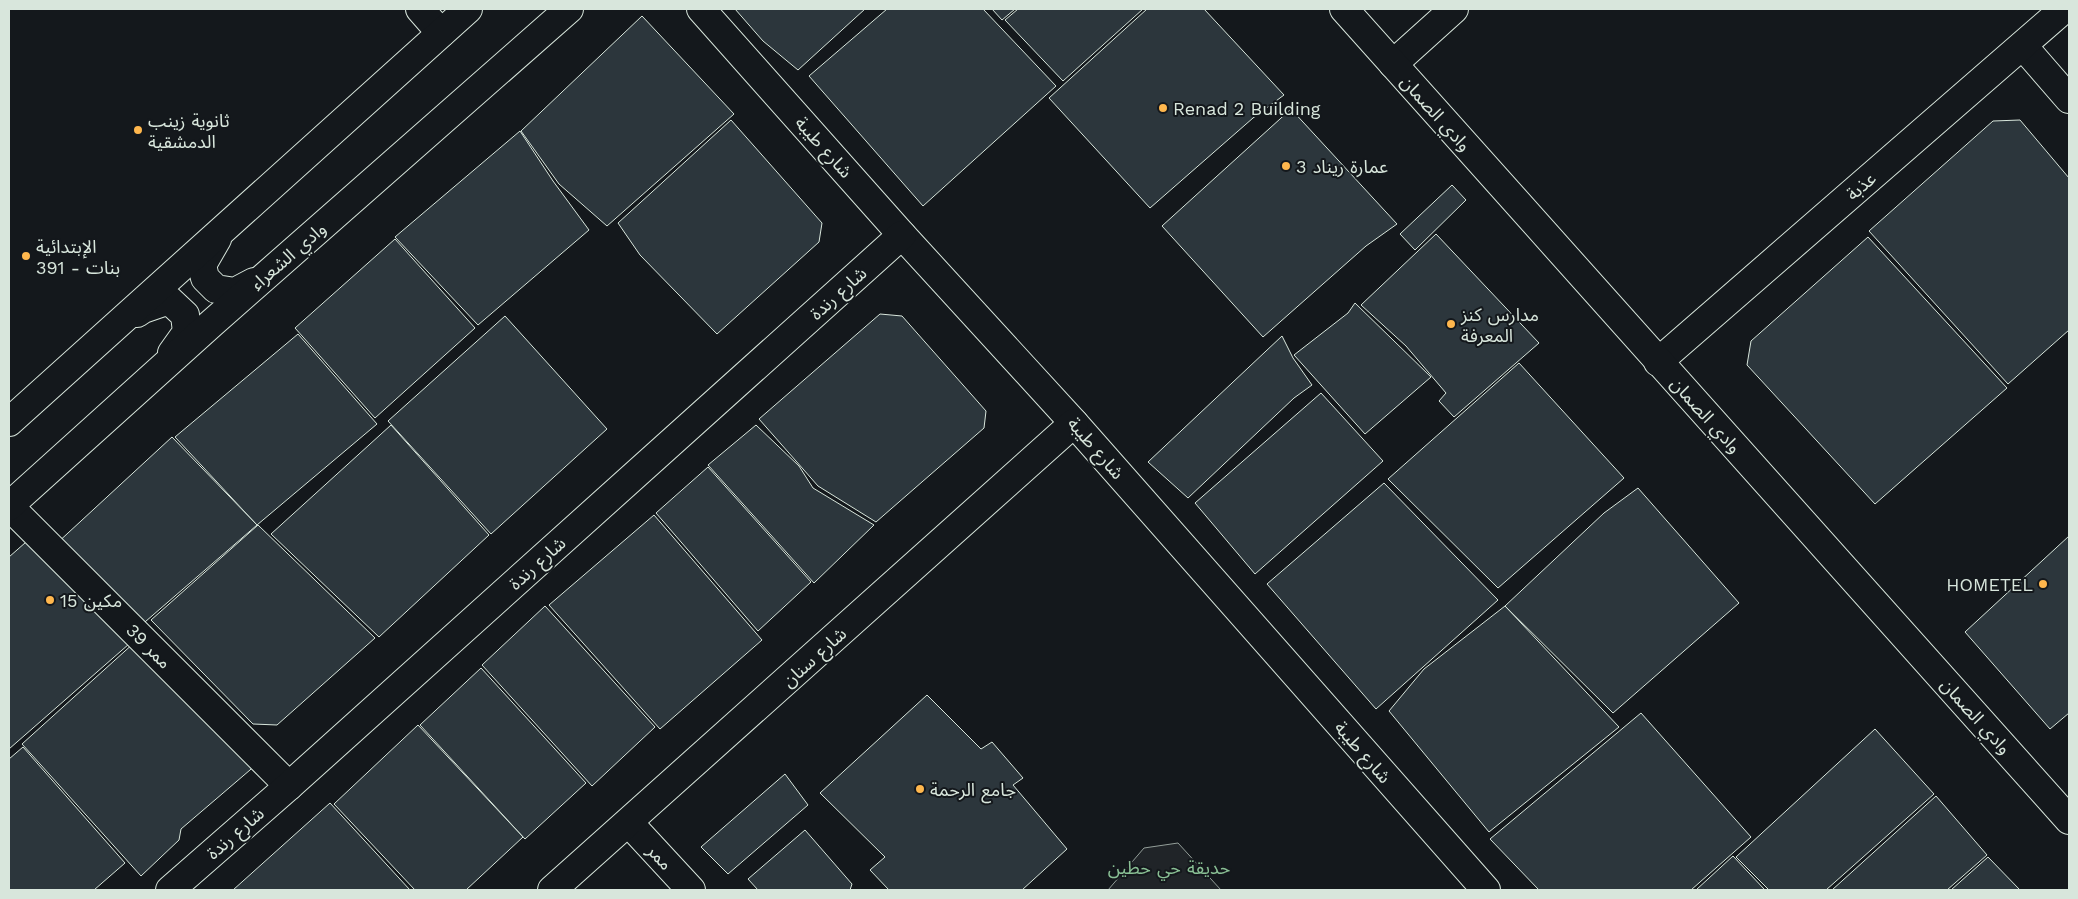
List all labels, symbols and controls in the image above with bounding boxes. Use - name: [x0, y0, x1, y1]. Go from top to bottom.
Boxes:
- street label: وادي الصمان: [1394, 71, 1476, 157]
- place label: Renad 2 Building: [1173, 98, 1321, 119]
- marker: Renad 2 Building: [1157, 102, 1169, 114]
- place label: ثانوية زينب الدمشقية: [148, 110, 230, 152]
- street label: شارع طيبة: [788, 112, 857, 185]
- marker: ثانوية زينب الدمشقية: [132, 124, 144, 136]
- place label: عمارة ريناد 3: [1296, 156, 1388, 178]
- marker: عمارة ريناد 3: [1280, 160, 1292, 172]
- street label: عذبة: [1842, 168, 1880, 204]
- street label: وادي الشعراء: [246, 218, 332, 297]
- place label: الإبتدائية 391 - بنات: [36, 236, 120, 278]
- marker: الإبتدائية 391 - بنات: [20, 250, 32, 262]
- street label: شارع رندة: [805, 262, 873, 327]
- place label: مدارس كنز المعرفة: [1460, 304, 1539, 347]
- marker: مدارس كنز المعرفة: [1445, 318, 1457, 330]
- street label: وادي الصمان: [1664, 373, 1746, 459]
- street label: شارع طيبة: [1060, 413, 1129, 486]
- street label: شارع رندة: [504, 532, 572, 597]
- place label: HOMETEL: [1946, 574, 2033, 595]
- marker: HOMETEL: [2037, 578, 2049, 590]
- place label: مكين 15: [60, 590, 122, 612]
- marker: مكين 15: [44, 594, 56, 606]
- street label: ممر 39: [122, 619, 176, 673]
- street label: شارع سنان: [778, 623, 853, 694]
- street label: وادي الصمان: [1934, 674, 2016, 760]
- street label: شارع طيبة: [1327, 717, 1396, 790]
- place label: جامع الرحمة: [930, 779, 1016, 804]
- marker: جامع الرحمة: [914, 783, 926, 795]
- street label: شارع رندة: [202, 802, 271, 867]
- street label: ممر: [642, 839, 677, 875]
- park label: حديقة حي حطين: [1108, 857, 1230, 881]

